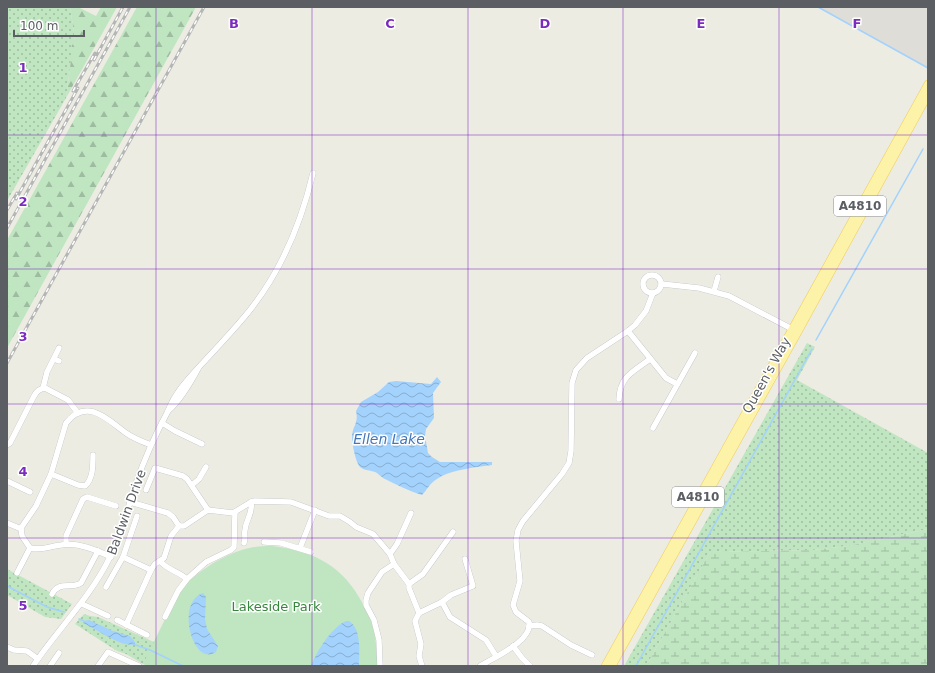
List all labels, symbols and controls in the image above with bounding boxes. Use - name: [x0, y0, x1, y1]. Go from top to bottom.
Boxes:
- scale bar: [14, 12, 84, 38]
- text: B: [229, 16, 239, 31]
- text: C: [385, 16, 395, 31]
- text: D: [540, 16, 551, 31]
- text: E: [697, 16, 705, 31]
- text: F: [853, 16, 861, 31]
- text: 100 m: [20, 19, 58, 33]
- text: 1: [18, 60, 28, 75]
- text: 2: [18, 194, 28, 209]
- road number: A4810: [834, 196, 886, 216]
- text: 3: [18, 329, 28, 344]
- street label: Queen's Way: [739, 334, 794, 416]
- water label: Ellen Lake: [353, 431, 425, 447]
- text: 4: [18, 464, 28, 479]
- street label: Baldwin Drive: [104, 467, 149, 557]
- road number: A4810: [672, 487, 724, 507]
- text: 5: [18, 598, 28, 613]
- park label: Lakeside Park: [231, 599, 321, 614]

